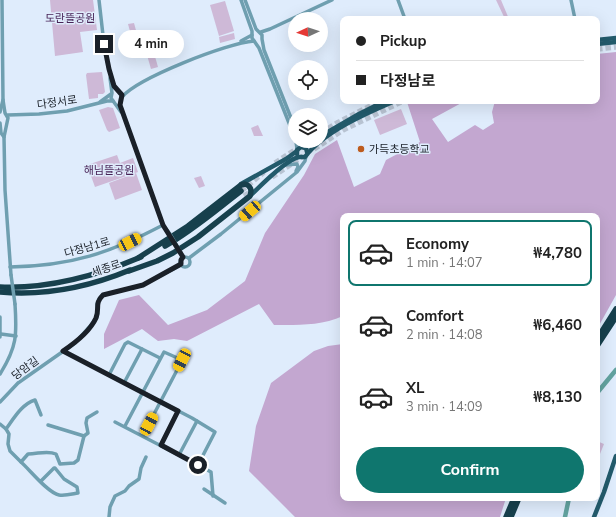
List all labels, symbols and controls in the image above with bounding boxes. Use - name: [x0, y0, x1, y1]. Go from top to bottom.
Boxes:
- park label: 도란뜰공원: [45, 11, 95, 26]
- north arrow: [288, 12, 328, 52]
- map controls: [288, 12, 328, 148]
- callout: 4 min: [118, 30, 184, 58]
- text: Pickup: [380, 31, 426, 51]
- route end: [95, 35, 113, 53]
- text: 4 min: [134, 35, 168, 53]
- button: locate: [288, 60, 328, 100]
- text: 다정남로: [380, 71, 435, 91]
- street label: 다정서로: [36, 92, 78, 113]
- button: layers: [288, 108, 328, 148]
- place label: 가득초등학교: [369, 142, 430, 157]
- marker: 가득초등학교: [356, 144, 366, 154]
- park label: 해님뜰공원: [84, 163, 134, 178]
- car: [237, 199, 263, 223]
- car: [117, 231, 143, 253]
- street label: 다정남1로: [62, 234, 112, 261]
- text: Economy: [406, 234, 469, 254]
- icon: car: [358, 235, 394, 271]
- text: ₩4,780: [533, 243, 582, 263]
- text: 1 min · 14:07: [406, 254, 482, 272]
- street label: 세종로: [89, 256, 123, 281]
- text: Comfort: [406, 306, 463, 326]
- icon: car: [358, 307, 394, 343]
- text: ₩6,460: [533, 315, 582, 335]
- text: 2 min · 14:08: [406, 326, 482, 344]
- car: [171, 347, 193, 373]
- street label: 당암길: [9, 353, 42, 384]
- text: XL: [406, 378, 425, 398]
- icon: car: [358, 379, 394, 415]
- text: ₩8,130: [533, 387, 582, 407]
- text: 3 min · 14:09: [406, 398, 482, 416]
- car: [138, 411, 160, 437]
- button: Confirm: [356, 447, 584, 493]
- route start: [189, 456, 207, 474]

